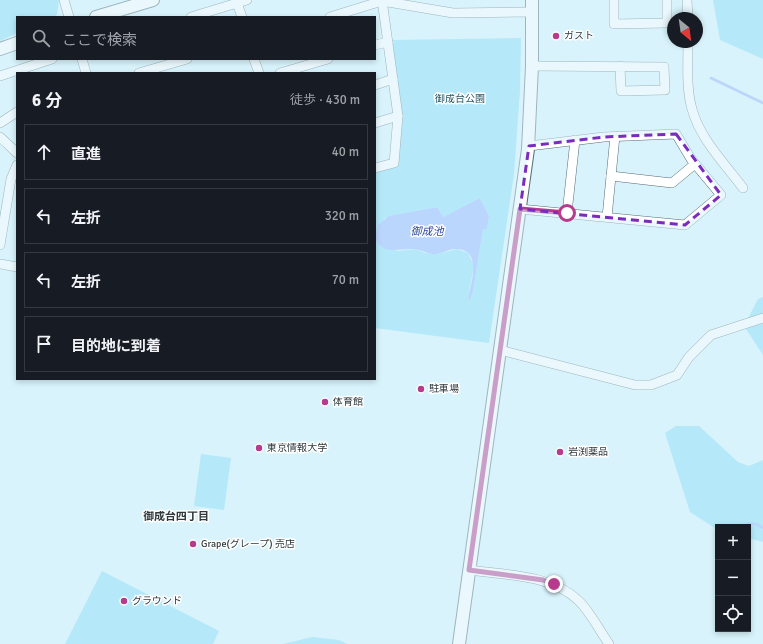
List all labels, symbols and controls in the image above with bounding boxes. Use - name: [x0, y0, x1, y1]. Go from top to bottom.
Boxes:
- north arrow: [667, 12, 703, 48]
- search box: [16, 16, 376, 60]
- icon: search: [30, 27, 52, 49]
- place label: ガスト: [564, 30, 594, 42]
- text: ここで検索: [62, 31, 137, 49]
- marker: ガスト: [551, 31, 561, 41]
- text: 6 分: [32, 90, 62, 111]
- text: 徒歩 · 430 m: [290, 92, 360, 108]
- park label: 御成台公園: [435, 93, 485, 105]
- icon: ahead: [33, 141, 55, 163]
- text: 40 m: [332, 144, 359, 160]
- text: 直進: [71, 145, 101, 163]
- route start: [558, 204, 576, 222]
- icon: left: [33, 205, 55, 227]
- text: 320 m: [325, 208, 359, 224]
- text: 左折: [71, 209, 101, 227]
- water label: 御成池: [411, 225, 444, 238]
- icon: left: [33, 269, 55, 291]
- text: 70 m: [332, 272, 359, 288]
- text: 左折: [71, 273, 101, 291]
- icon: arrive: [33, 333, 55, 355]
- text: 目的地に到着: [71, 337, 161, 355]
- place label: 駐車場: [429, 383, 459, 395]
- marker: 駐車場: [416, 384, 426, 394]
- place label: 体育館: [333, 396, 363, 408]
- marker: 体育館: [320, 397, 330, 407]
- place label: 東京情報大学: [267, 442, 327, 454]
- marker: 東京情報大学: [254, 443, 264, 453]
- place label: 岩渕薬品: [568, 446, 608, 458]
- marker: 岩渕薬品: [555, 447, 565, 457]
- district label: 御成台四丁目: [143, 510, 209, 523]
- map controls: [715, 524, 751, 632]
- button: +: [715, 524, 751, 560]
- place label: Grape(グレープ) 売店: [201, 538, 295, 550]
- marker: Grape(グレープ) 売店: [188, 539, 198, 549]
- button: −: [715, 560, 751, 596]
- route end: [545, 575, 563, 593]
- place label: グラウンド: [132, 595, 182, 607]
- marker: グラウンド: [119, 596, 129, 606]
- button: locate: [715, 596, 751, 632]

